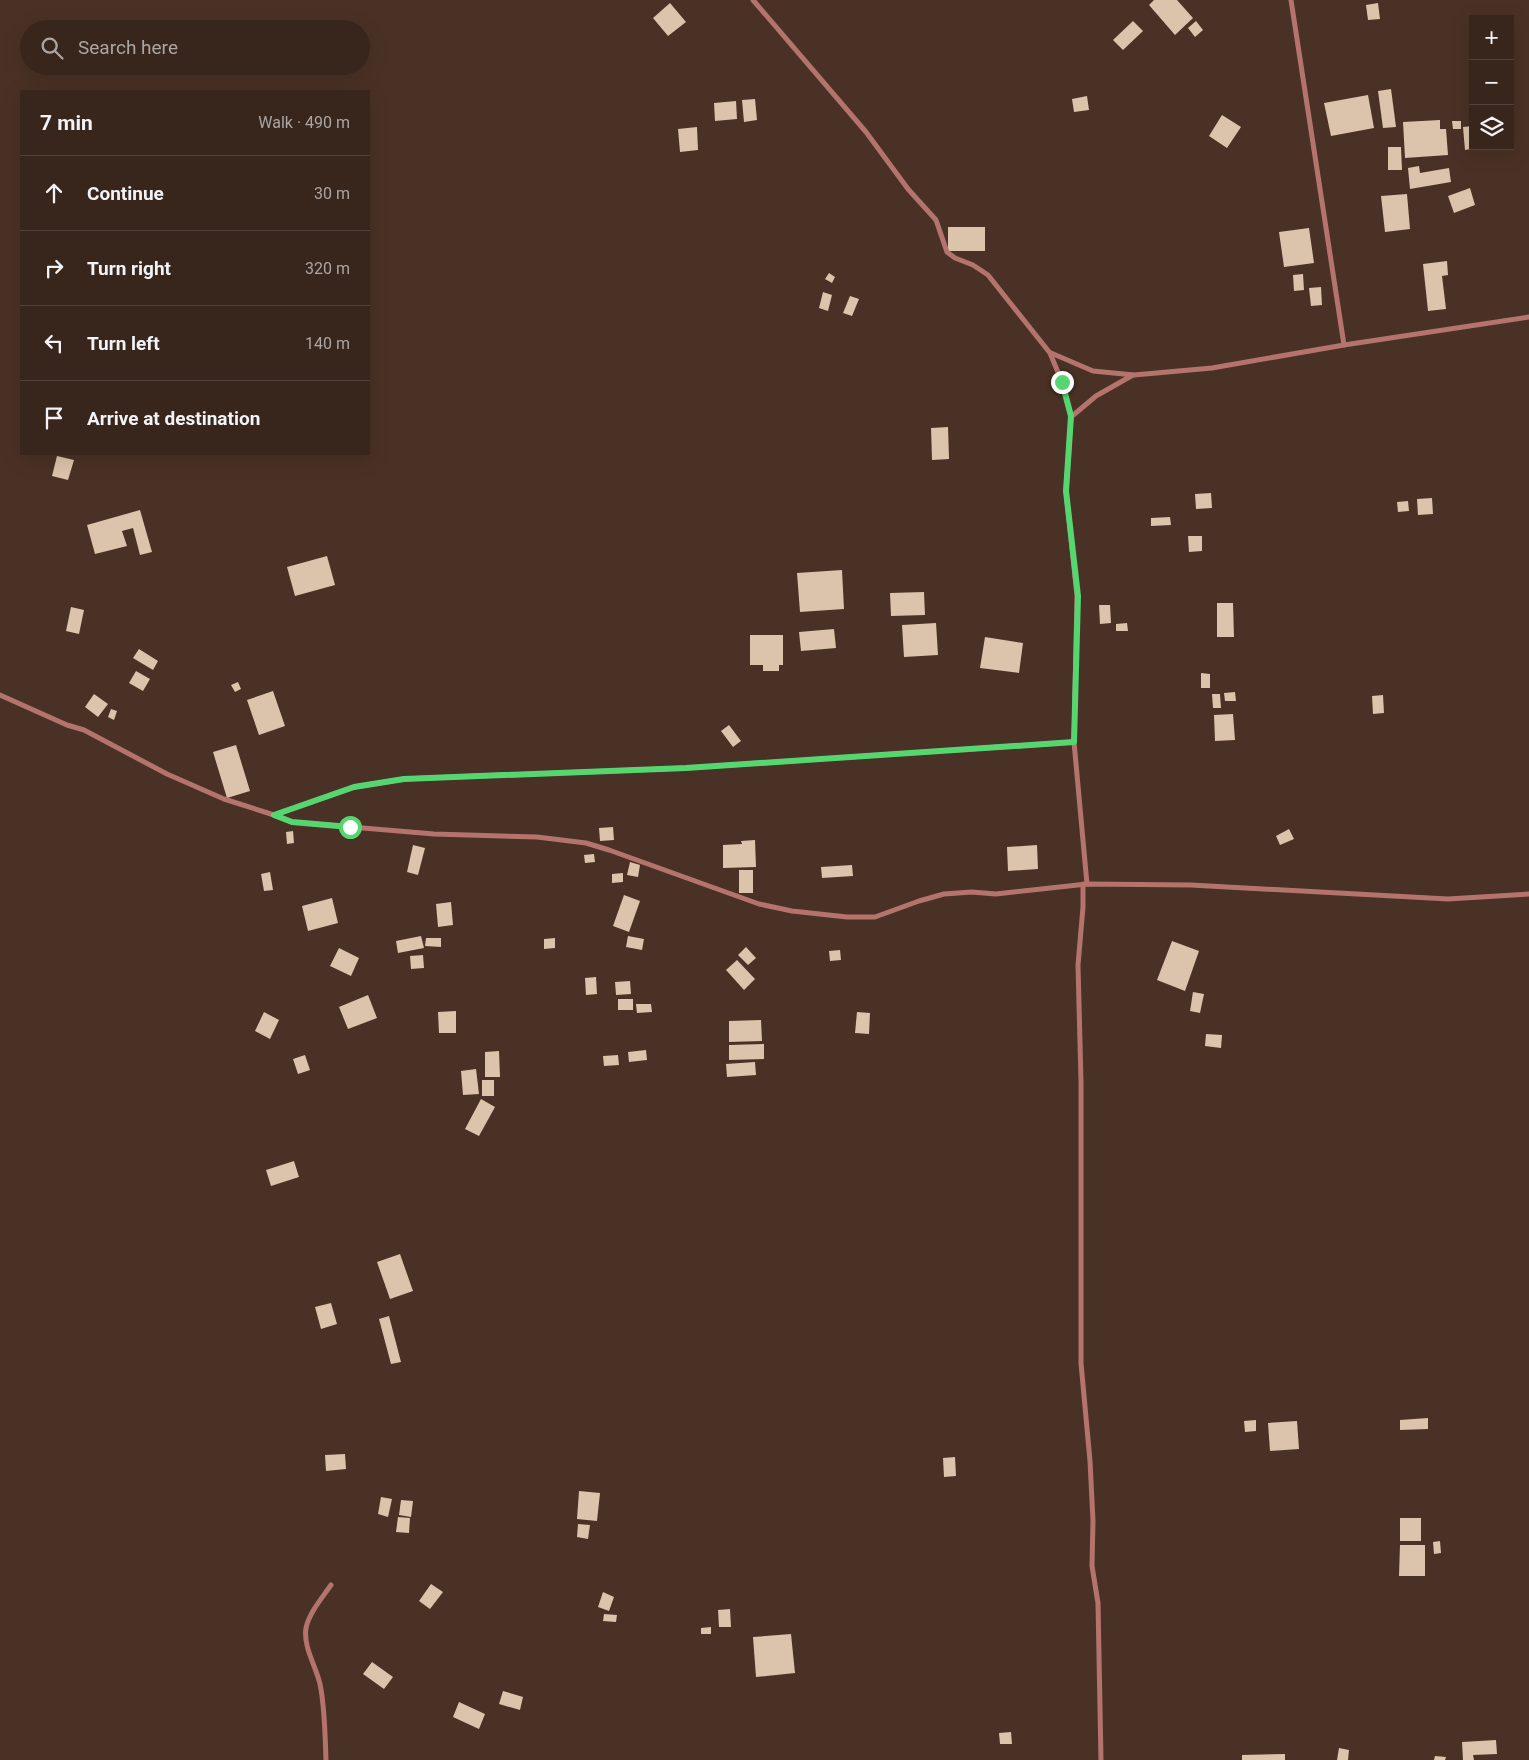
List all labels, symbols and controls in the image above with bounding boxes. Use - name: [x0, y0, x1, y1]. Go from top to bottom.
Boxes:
- map controls: [1469, 15, 1514, 150]
- button: +: [1469, 15, 1514, 60]
- search box: [20, 20, 370, 75]
- icon: search: [38, 34, 66, 62]
- text: Search here: [78, 36, 178, 59]
- button: −: [1469, 60, 1514, 105]
- button: layers: [1469, 105, 1514, 150]
- text: 7 min: [40, 111, 93, 135]
- text: Walk · 490 m: [258, 113, 350, 132]
- icon: ahead: [40, 179, 68, 207]
- text: Continue: [87, 182, 164, 205]
- text: 30 m: [314, 184, 350, 203]
- icon: right: [40, 254, 68, 282]
- text: Turn right: [87, 257, 171, 280]
- text: 320 m: [305, 259, 350, 278]
- icon: left: [40, 329, 68, 357]
- text: Turn left: [87, 332, 160, 355]
- text: 140 m: [305, 334, 350, 353]
- route end: [1051, 371, 1074, 394]
- icon: arrive: [40, 404, 68, 432]
- text: Arrive at destination: [87, 407, 260, 430]
- route start: [339, 816, 362, 839]

